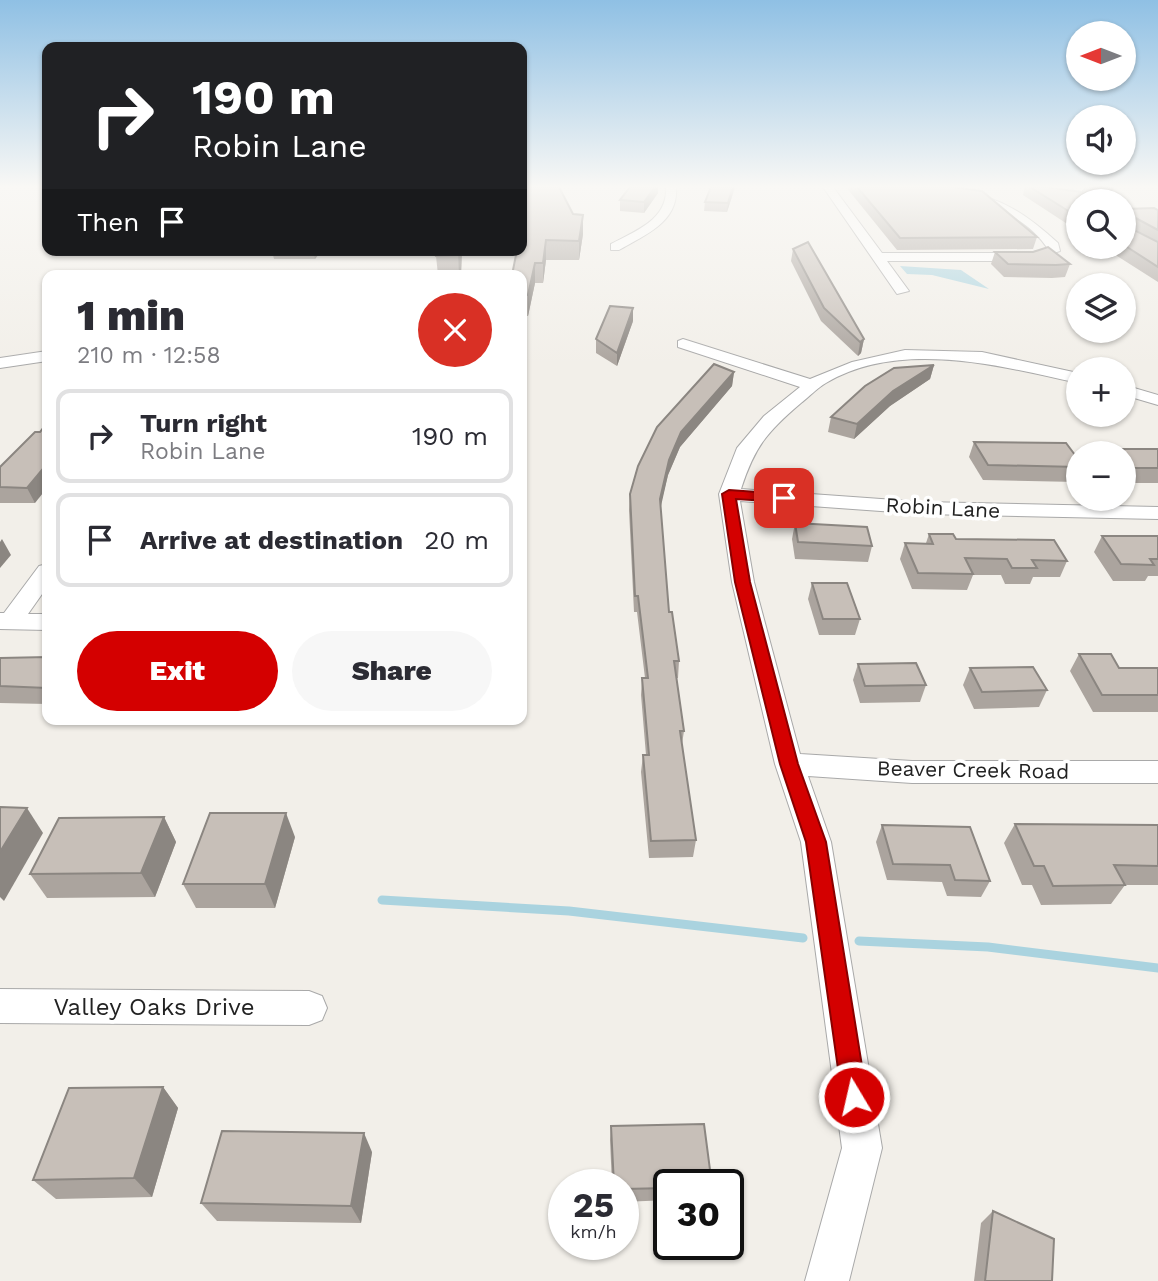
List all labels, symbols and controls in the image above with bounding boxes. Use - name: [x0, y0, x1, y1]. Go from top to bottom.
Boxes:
- north arrow: [1066, 21, 1136, 91]
- map controls: [1066, 21, 1136, 511]
- text: 190 m: [192, 68, 335, 126]
- icon: right: [77, 70, 168, 161]
- button: sound: [1066, 105, 1136, 175]
- text: Robin Lane: [192, 127, 367, 165]
- button: search: [1066, 189, 1136, 259]
- icon: arrive: [153, 203, 191, 241]
- text: Then: [77, 207, 139, 237]
- button: layers: [1066, 273, 1136, 343]
- text: 1 min: [77, 291, 185, 340]
- button: close: [418, 293, 492, 367]
- text: 210 m · 12:58: [77, 342, 221, 369]
- button: +: [1066, 357, 1136, 427]
- text: Turn right: [140, 408, 267, 438]
- icon: right: [81, 417, 119, 455]
- text: 190 m: [412, 421, 488, 451]
- text: Robin Lane: [140, 438, 266, 465]
- button: −: [1066, 441, 1136, 511]
- pin: [754, 468, 814, 528]
- icon: arrive: [765, 479, 803, 517]
- street label: Robin Lane: [885, 492, 1001, 523]
- icon: arrive: [81, 521, 119, 559]
- text: Arrive at destination: [140, 525, 403, 555]
- text: 20 m: [424, 525, 489, 555]
- button: Exit: [77, 631, 278, 711]
- button: Share: [292, 631, 492, 711]
- street label: Beaver Creek Road: [877, 755, 1069, 784]
- street label: Valley Oaks Drive: [53, 993, 255, 1021]
- position arrow: [817, 1060, 891, 1134]
- speed limit sign: 30: [653, 1169, 744, 1260]
- text: 25: [573, 1184, 614, 1226]
- text: km/h: [570, 1221, 617, 1242]

